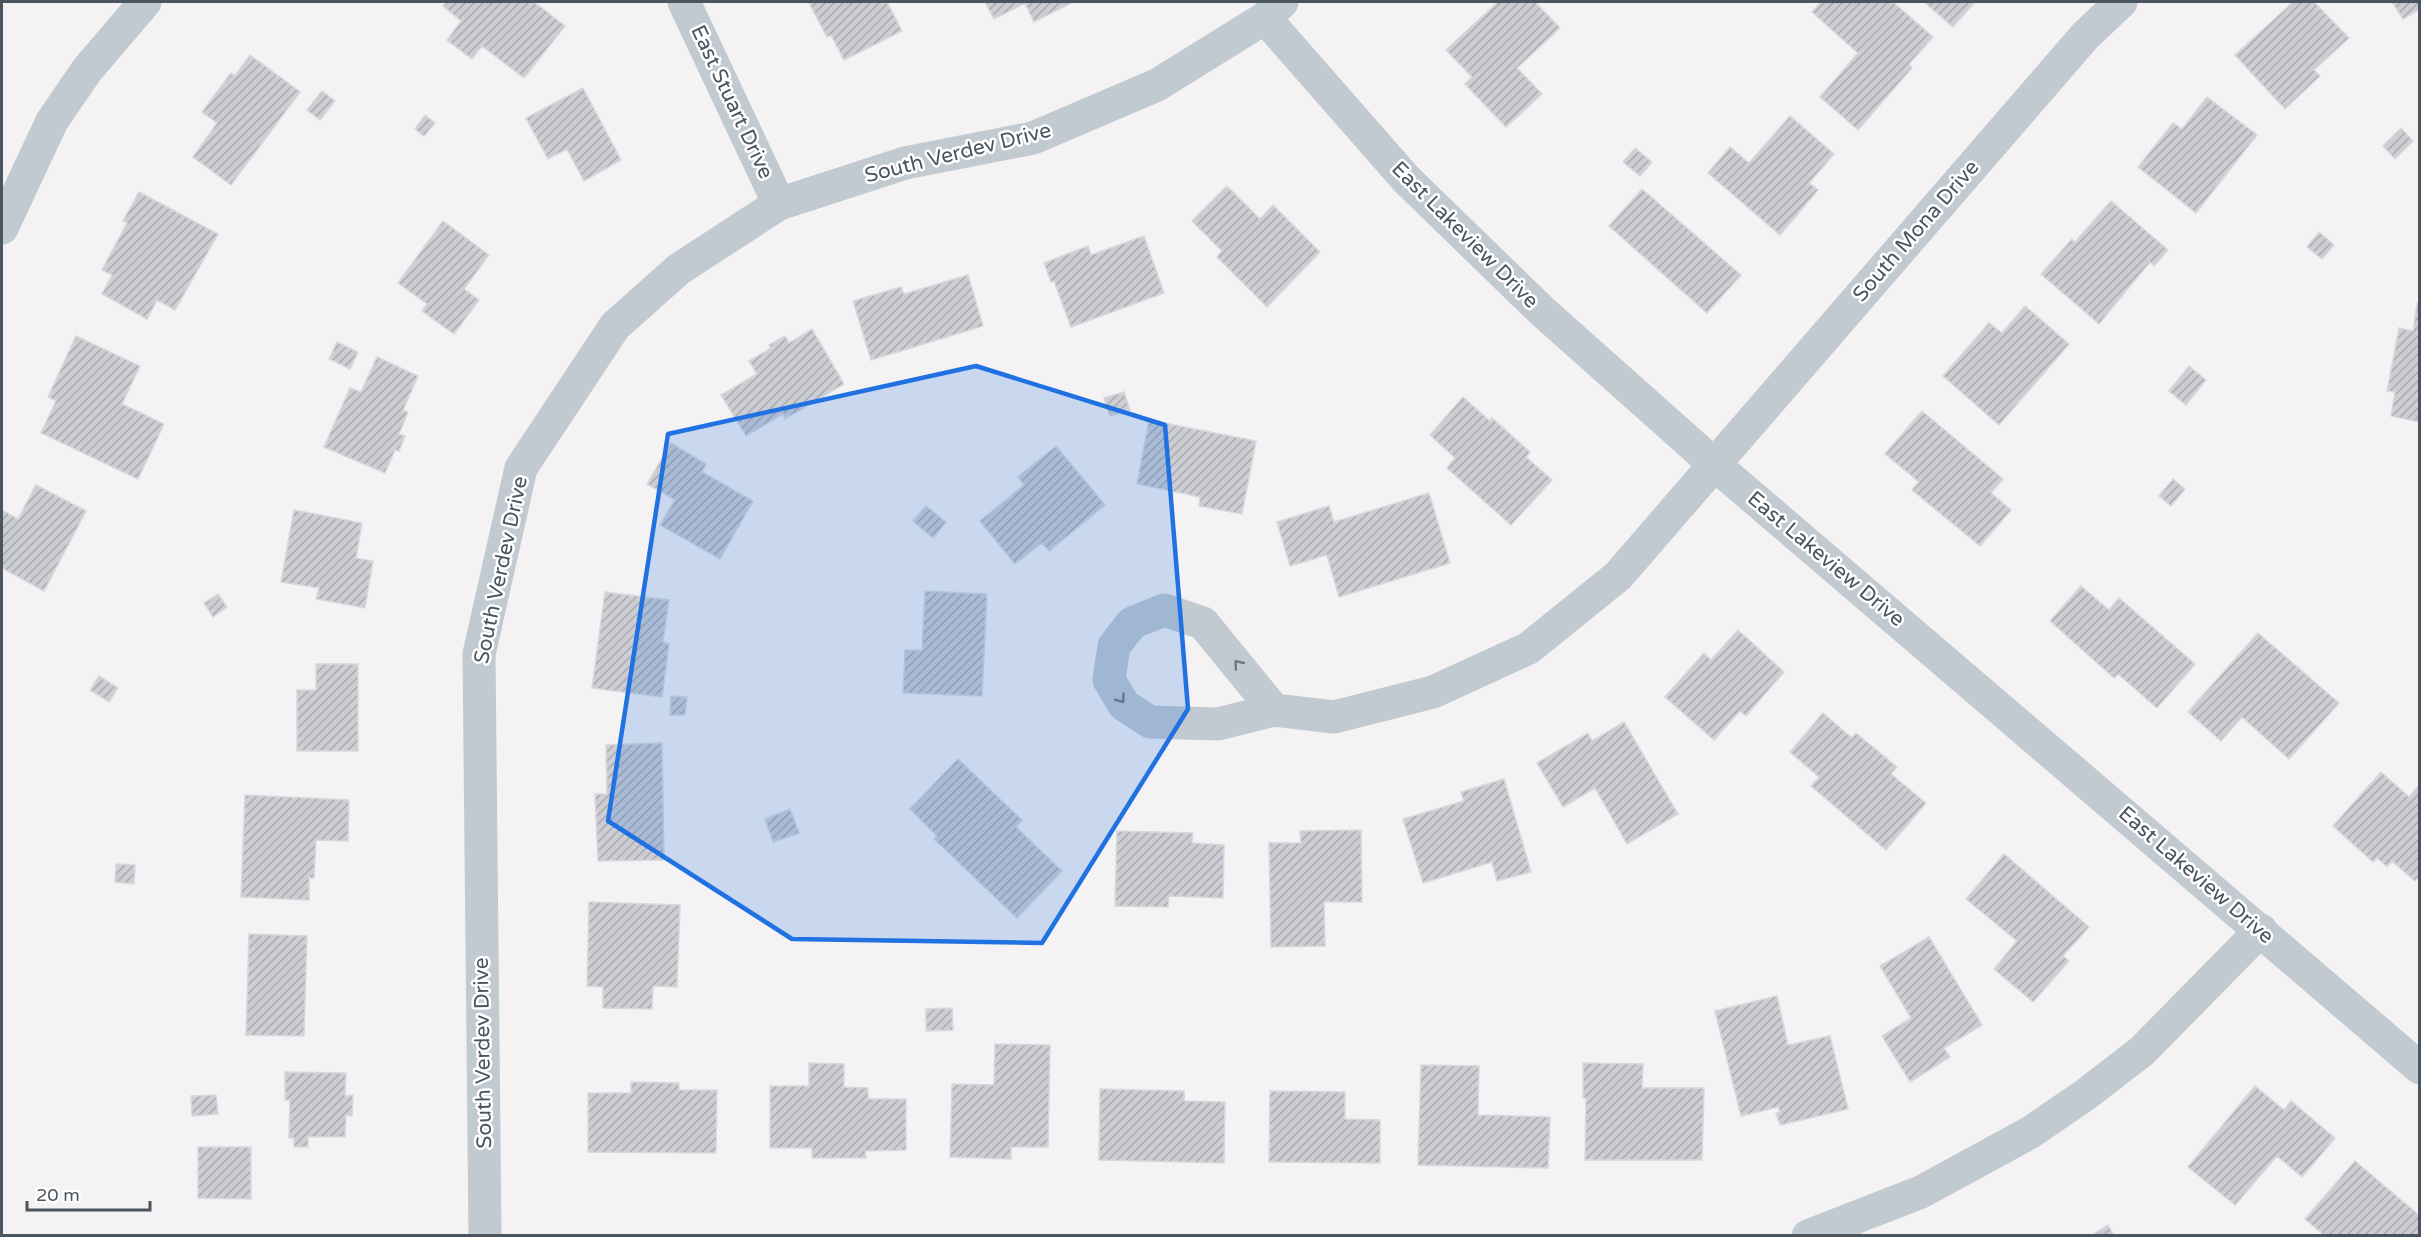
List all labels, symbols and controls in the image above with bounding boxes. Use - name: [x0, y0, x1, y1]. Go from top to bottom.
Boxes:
- street label: East Stuart Drive: [685, 21, 779, 183]
- street label: South Verdev Drive: [862, 118, 1054, 188]
- street label: South Mona Drive: [1848, 155, 1984, 307]
- street label: East Lakeview Drive: [1386, 156, 1544, 314]
- street label: South Verdev Drive: [469, 474, 533, 666]
- street label: East Lakeview Drive: [1742, 486, 1910, 632]
- one-way arrow: [1234, 660, 1245, 671]
- one-way arrow: [1114, 692, 1125, 703]
- street label: East Lakeview Drive: [2113, 801, 2279, 949]
- street label: South Verdev Drive: [469, 957, 497, 1149]
- scale bar: [27, 1174, 150, 1212]
- text: 20 m: [36, 1184, 80, 1206]

